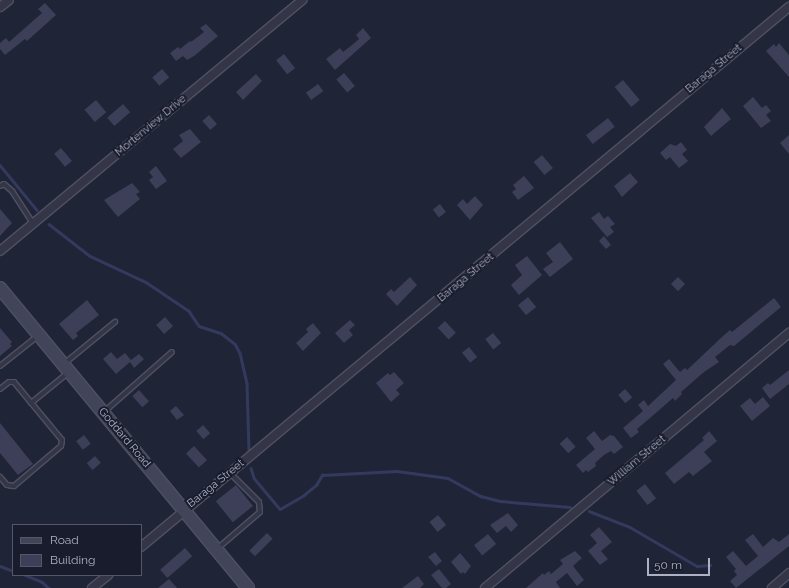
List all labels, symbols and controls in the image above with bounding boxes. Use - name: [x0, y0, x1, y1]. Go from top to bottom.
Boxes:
- street label: Baraga Street: [683, 42, 745, 96]
- street label: Mortenview Drive: [113, 92, 189, 160]
- street label: Baraga Street: [435, 251, 497, 305]
- street label: Goddard Road: [95, 405, 153, 471]
- street label: William Street: [605, 433, 669, 489]
- street label: Baraga Street: [185, 457, 247, 511]
- legend: [12, 524, 142, 576]
- text: Road: [50, 533, 79, 547]
- scale bar: [649, 550, 712, 576]
- text: Building: [50, 553, 96, 567]
- text: 50 m: [654, 558, 682, 572]

